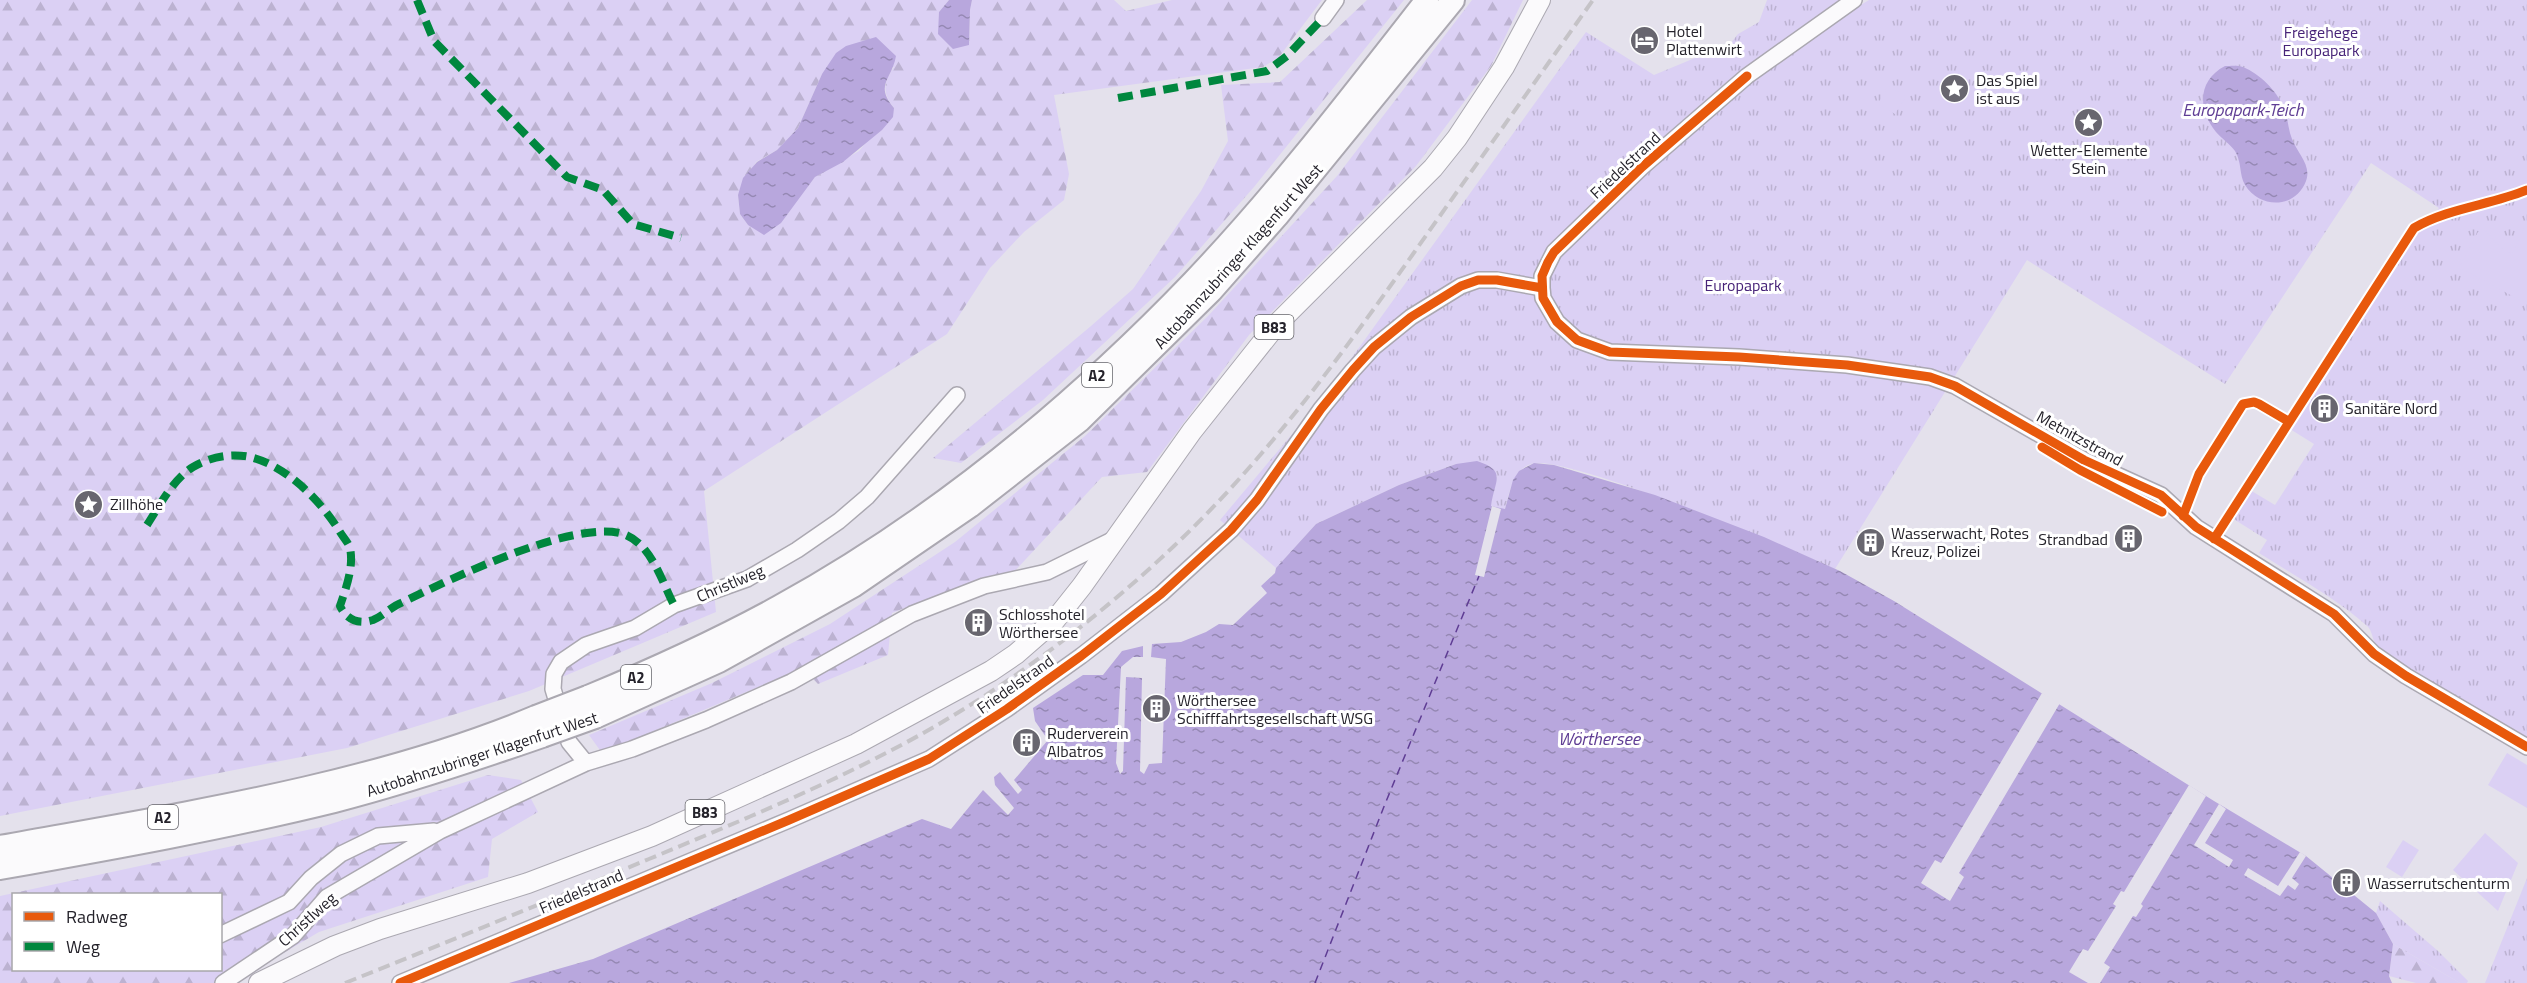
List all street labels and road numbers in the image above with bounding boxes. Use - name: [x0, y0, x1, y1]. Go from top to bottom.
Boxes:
- street label: Friedelstrand: [1584, 126, 1666, 204]
- street label: Autobahnzubringer Klagenfurt West: [1148, 158, 1328, 354]
- road number: B83: [1254, 315, 1294, 339]
- road number: A2: [1082, 363, 1112, 387]
- street label: Metnitzstrand: [2032, 404, 2128, 472]
- street label: Christlweg: [692, 558, 768, 608]
- street label: Friedelstrand: [972, 649, 1058, 719]
- road number: A2: [621, 665, 651, 689]
- street label: Autobahnzubringer Klagenfurt West: [363, 705, 601, 803]
- road number: B83: [686, 800, 724, 824]
- road number: A2: [148, 805, 178, 829]
- street label: Friedelstrand: [535, 863, 627, 919]
- street label: Christlweg: [272, 886, 342, 952]

